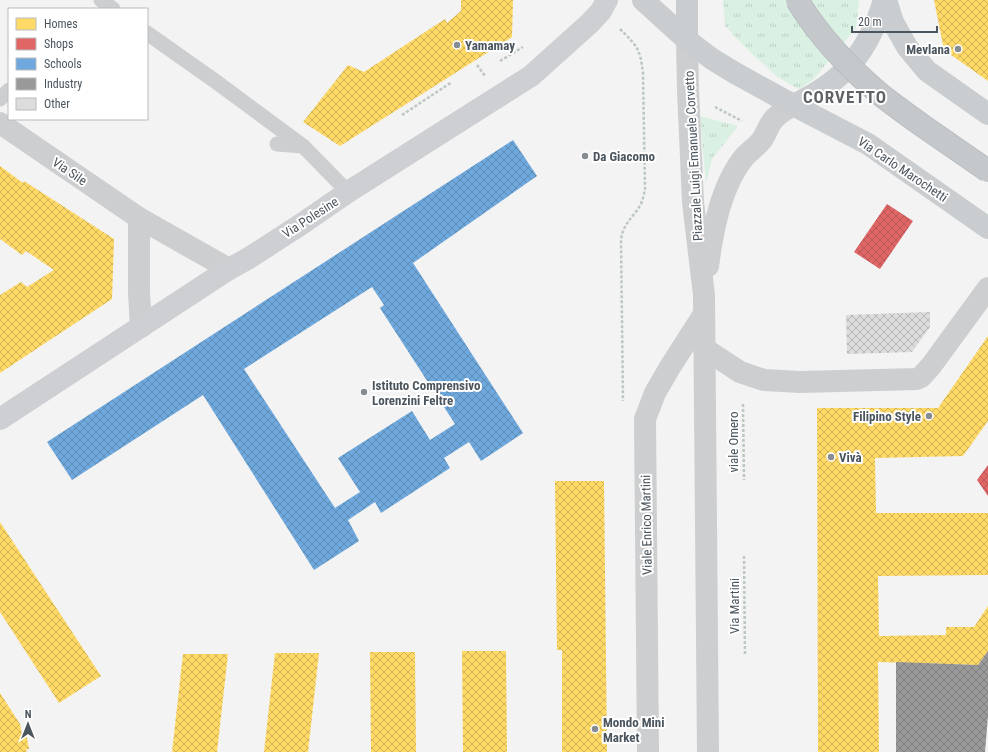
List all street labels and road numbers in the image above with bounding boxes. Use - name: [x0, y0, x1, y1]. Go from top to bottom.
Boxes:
- street label: Piazzale Luigi Emanuele Corvetto: [682, 70, 705, 242]
- street label: Via Carlo Marochetti: [855, 134, 950, 205]
- street label: Via Sile: [50, 154, 90, 188]
- street label: Via Polesine: [280, 194, 341, 241]
- street label: viale Omero: [726, 412, 741, 472]
- street label: Viale Enrico Martini: [638, 475, 655, 575]
- street label: Via Martini: [727, 578, 742, 634]

